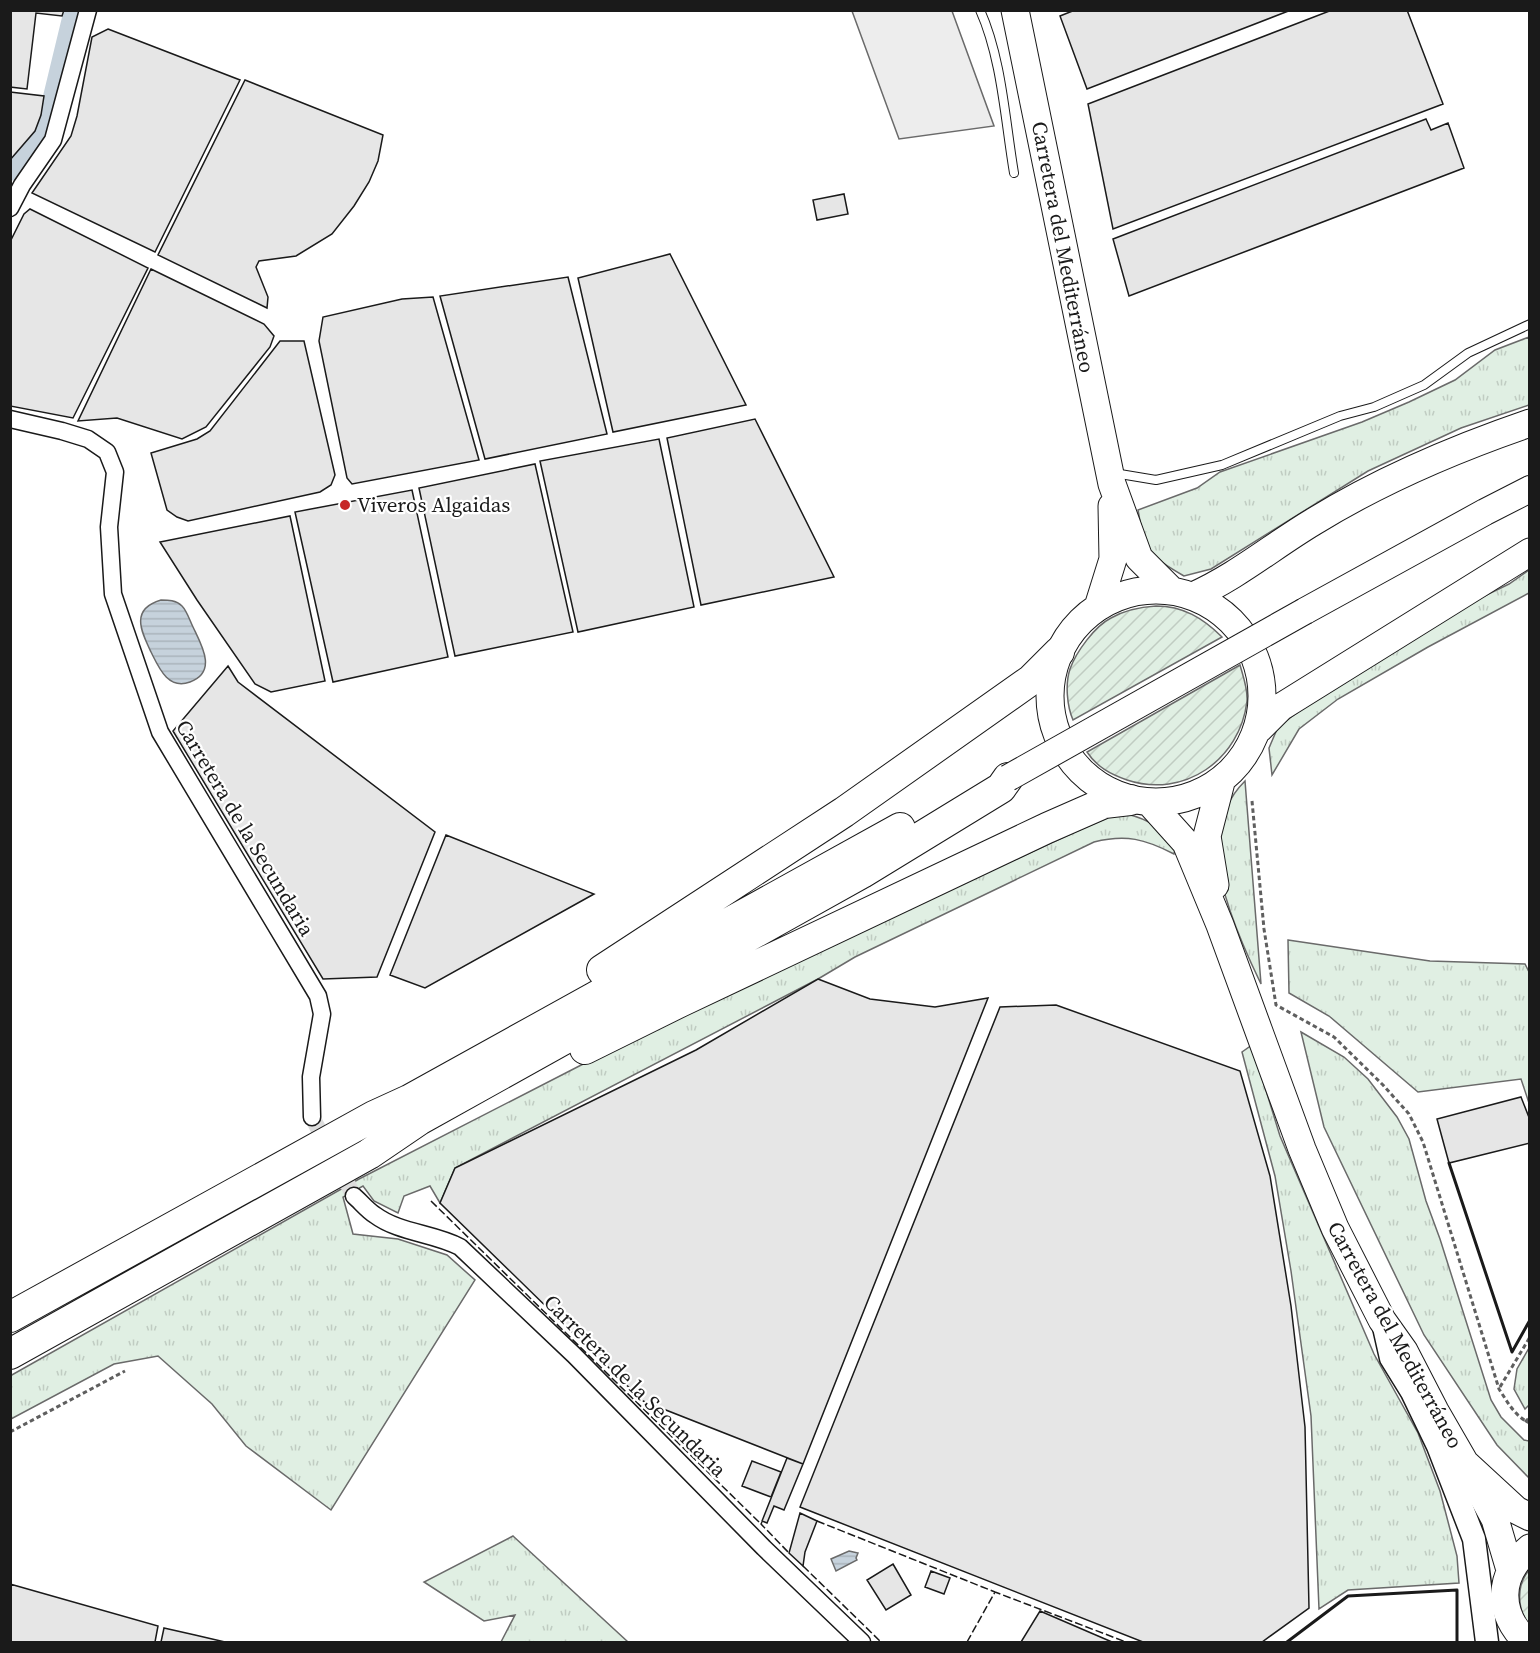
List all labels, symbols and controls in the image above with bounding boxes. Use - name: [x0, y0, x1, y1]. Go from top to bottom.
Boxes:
- street label: Carretera del Mediterráneo: [1025, 119, 1102, 375]
- place label: Viveros Algaidas: [357, 490, 510, 519]
- marker: Viveros Algaidas: [338, 498, 352, 512]
- street label: Carretera de la Secundaria: [169, 714, 322, 942]
- street label: Carretera del Mediterráneo: [1321, 1216, 1470, 1453]
- street label: Carretera de la Secundaria: [537, 1288, 733, 1484]

